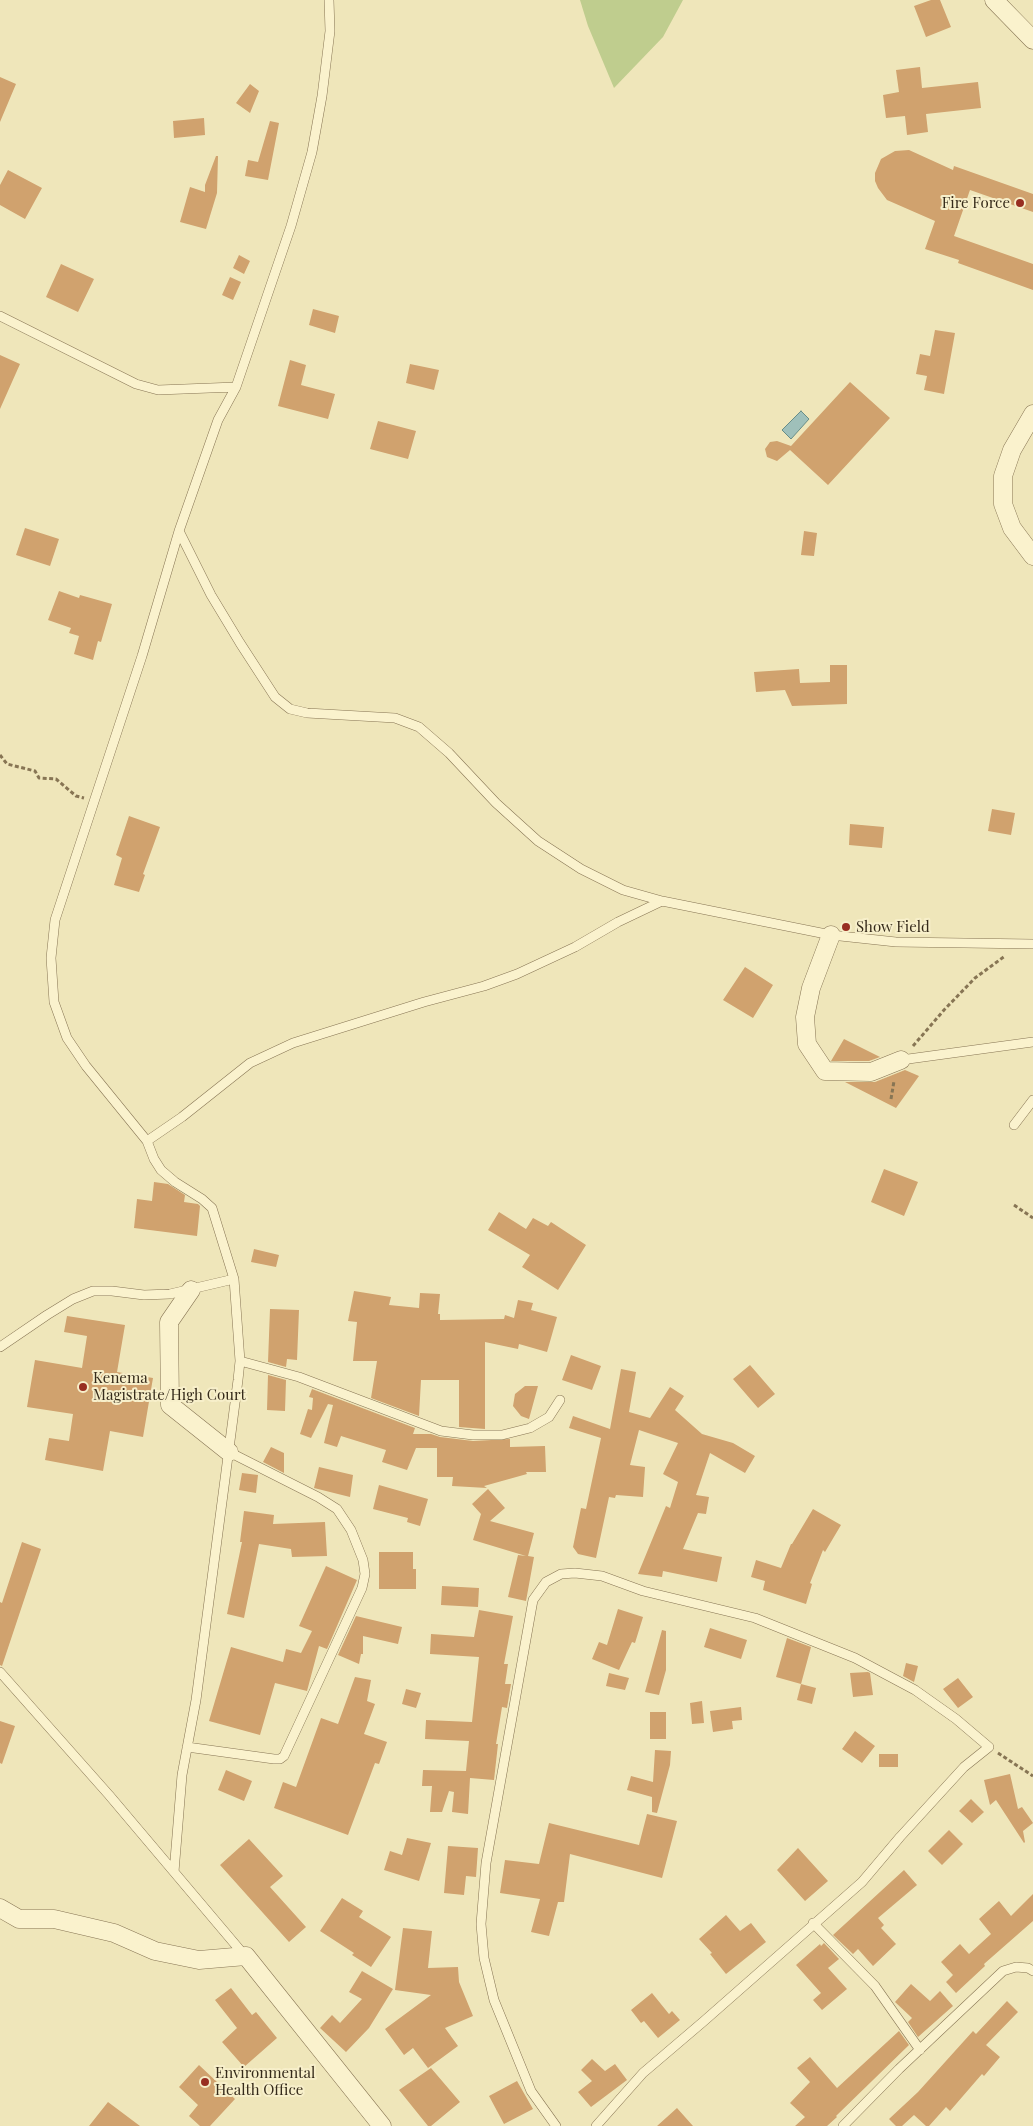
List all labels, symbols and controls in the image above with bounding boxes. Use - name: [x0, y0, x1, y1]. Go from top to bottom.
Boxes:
- place label: Fire Force: [942, 194, 1010, 212]
- marker: Fire Force: [1014, 197, 1026, 209]
- place label: Show Field: [856, 918, 930, 936]
- marker: Show Field: [840, 921, 852, 933]
- place label: Kenema Magistrate/High Court: [93, 1369, 246, 1404]
- marker: Kenema Magistrate/High Court: [77, 1381, 89, 1393]
- place label: Environmental Health Office: [215, 2064, 315, 2099]
- marker: Environmental Health Office: [199, 2076, 211, 2088]

